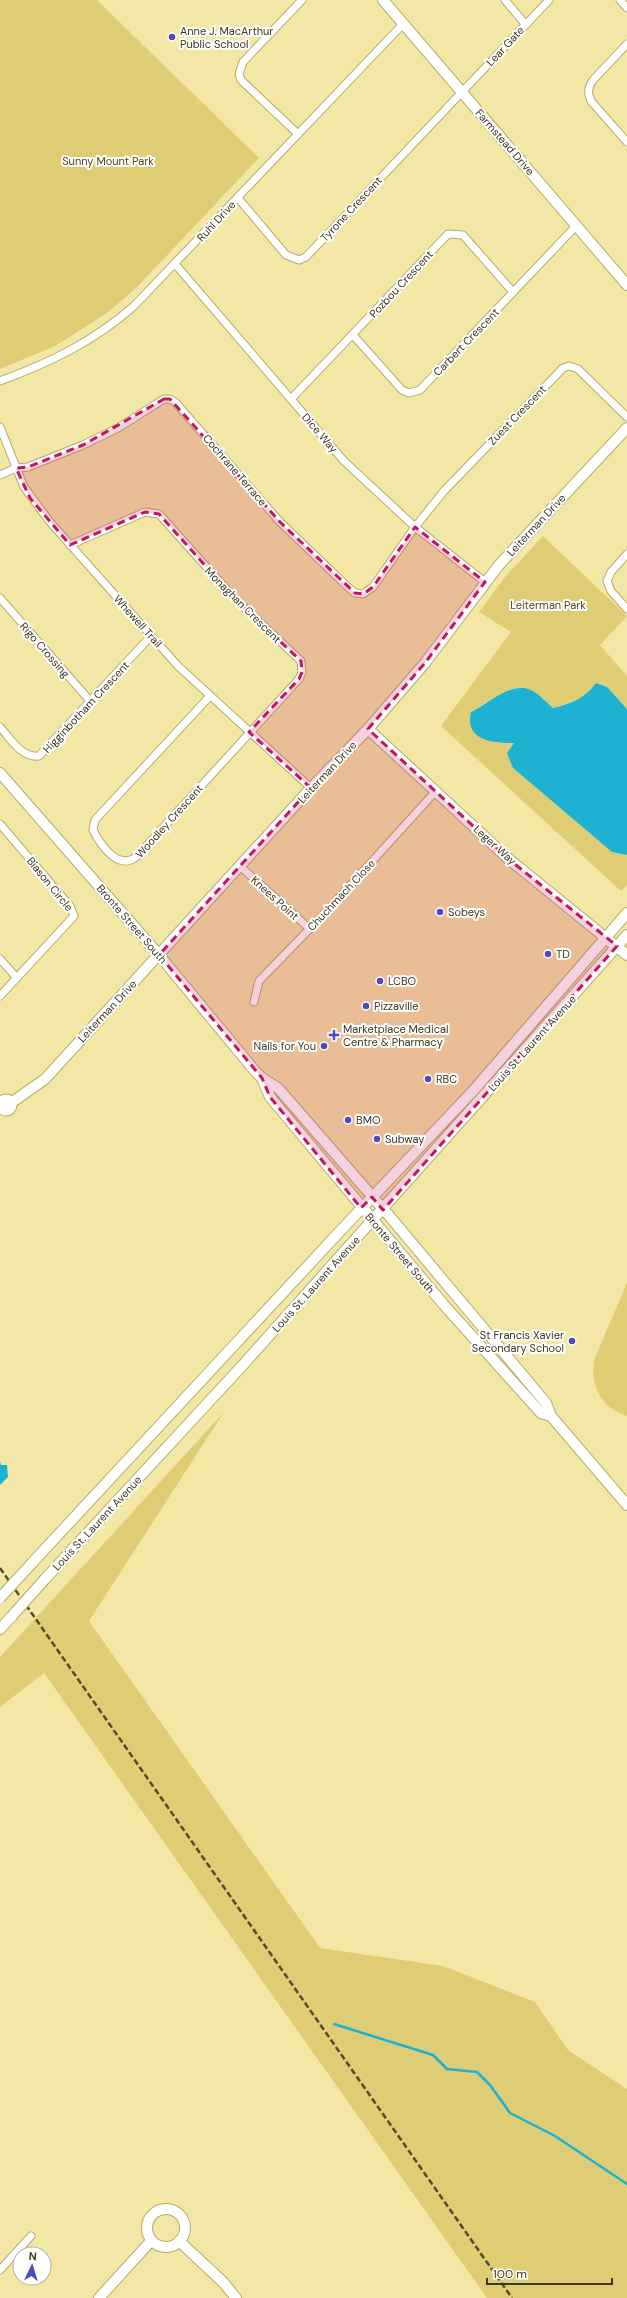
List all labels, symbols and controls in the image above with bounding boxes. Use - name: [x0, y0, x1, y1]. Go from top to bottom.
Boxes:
- street label: Lear Gate: [483, 23, 527, 69]
- place label: Anne J. MacArthur Public School: [180, 24, 273, 51]
- marker: Anne J. MacArthur Public School: [167, 32, 177, 42]
- street label: Farmstead Drive: [473, 106, 537, 178]
- park label: Sunny Mount Park: [62, 154, 154, 168]
- street label: Tyrone Crescent: [317, 173, 385, 245]
- street label: Ruhl Drive: [194, 198, 238, 244]
- street label: Pozbou Crescent: [366, 247, 436, 321]
- street label: Carbert Crescent: [430, 305, 502, 379]
- street label: Zuest Crescent: [485, 382, 549, 448]
- street label: Dice Way: [299, 410, 341, 456]
- street label: Cochrane Terrace: [200, 431, 270, 509]
- street label: Leiterman Drive: [504, 491, 568, 559]
- street label: Monaghan Crescent: [202, 564, 284, 646]
- street label: Whewell Trail: [111, 592, 165, 650]
- park label: Leiterman Park: [510, 598, 586, 612]
- street label: Rigo Crossing: [17, 619, 73, 681]
- street label: Higginbotham Crescent: [40, 658, 132, 756]
- street label: Leiterman Drive: [295, 738, 359, 806]
- street label: Woodley Crescent: [132, 781, 206, 861]
- street label: Leger Way: [471, 822, 519, 868]
- street label: Biason Circle: [24, 854, 76, 914]
- street label: Chuchmach Close: [304, 856, 378, 934]
- street label: Knees Point: [248, 873, 302, 923]
- street label: Bronte Street South: [94, 881, 170, 967]
- place label: Sobeys: [448, 905, 485, 919]
- marker: Sobeys: [435, 907, 445, 917]
- place label: TD: [556, 947, 570, 961]
- marker: TD: [543, 949, 553, 959]
- place label: LCBO: [388, 974, 416, 988]
- marker: LCBO: [375, 976, 385, 986]
- street label: Leiterman Drive: [75, 977, 139, 1045]
- street label: Louis St. Laurent Avenue: [485, 992, 579, 1094]
- place label: Pizzaville: [374, 999, 418, 1013]
- marker: Pizzaville: [361, 1001, 371, 1011]
- place label: Marketplace Medical Centre & Pharmacy: [343, 1022, 448, 1049]
- marker: Marketplace Medical Centre & Pharmacy: [328, 1029, 340, 1041]
- place label: Nails for You: [254, 1039, 316, 1053]
- marker: Nails for You: [319, 1041, 329, 1051]
- place label: RBC: [436, 1072, 457, 1086]
- marker: RBC: [423, 1074, 433, 1084]
- place label: BMO: [356, 1113, 380, 1127]
- marker: BMO: [343, 1115, 353, 1125]
- place label: Subway: [385, 1132, 425, 1146]
- marker: Subway: [372, 1134, 382, 1144]
- street label: Bronte Street South: [362, 1210, 438, 1296]
- street label: Louis St. Laurent Avenue: [269, 1233, 363, 1335]
- place label: St Francis Xavier Secondary School: [472, 1328, 564, 1355]
- marker: St Francis Xavier Secondary School: [567, 1336, 577, 1346]
- street label: Louis St. Laurent Avenue: [49, 1473, 145, 1573]
- north arrow: [12, 2246, 52, 2286]
- text: N: [28, 2249, 37, 2263]
- scale bar: [487, 2260, 612, 2286]
- text: 100 m: [493, 2266, 527, 2282]

